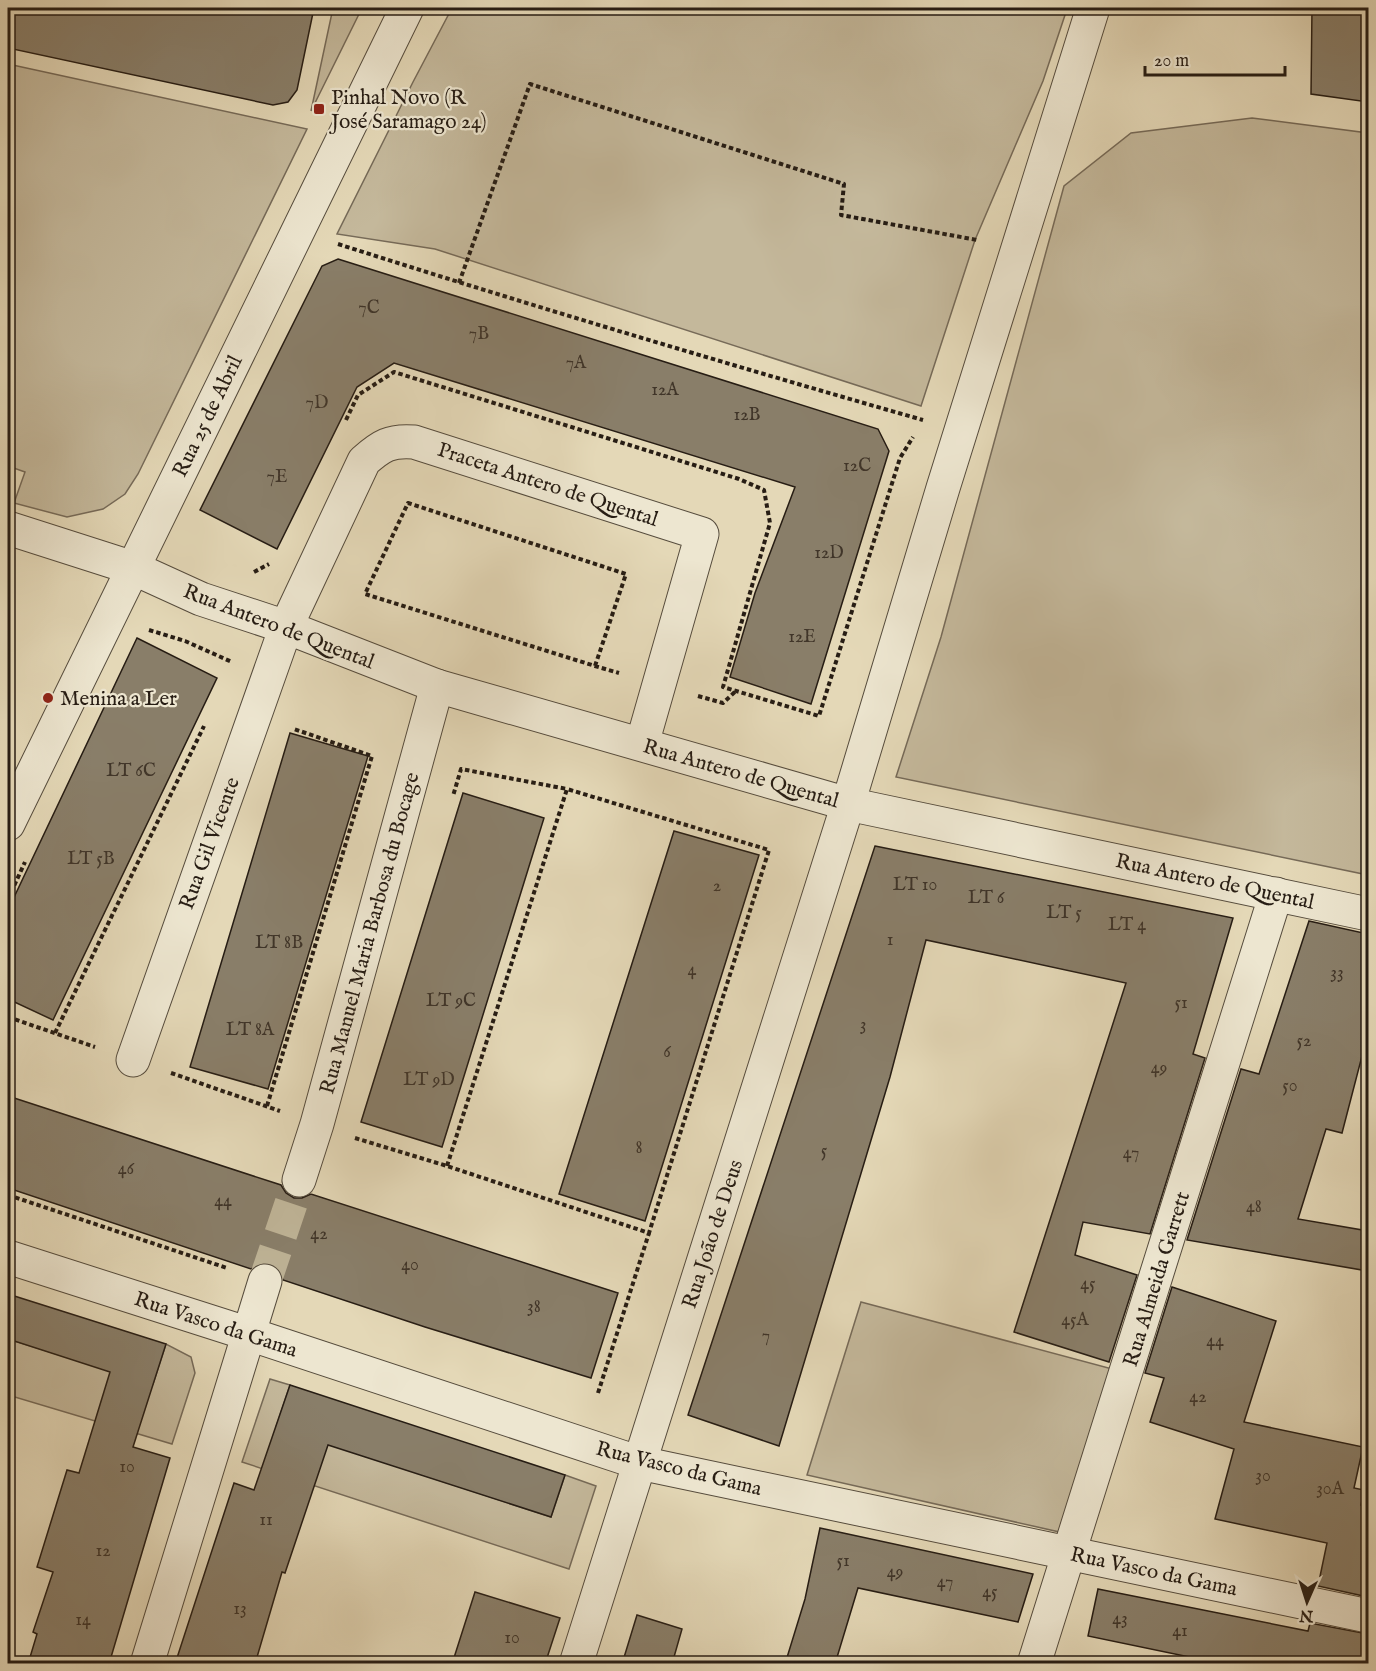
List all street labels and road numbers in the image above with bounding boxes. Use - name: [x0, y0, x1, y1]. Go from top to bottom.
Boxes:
- street label: Rua 25 de Abril: [167, 351, 250, 482]
- street label: Praceta Antero de Quental: [434, 437, 662, 534]
- street label: Rua Antero de Quental: [179, 579, 378, 676]
- street label: Rua Antero de Quental: [640, 734, 842, 815]
- street label: Rua Manuel Maria Barbosa du Bocage: [314, 769, 427, 1097]
- street label: Rua Gil Vicente: [174, 773, 247, 913]
- street label: Rua Antero de Quental: [1113, 848, 1317, 917]
- street label: Rua João de Deus: [677, 1157, 750, 1312]
- street label: Rua Almeida Garrett: [1118, 1189, 1197, 1370]
- street label: Rua Vasco da Gama: [130, 1286, 301, 1365]
- street label: Rua Vasco da Gama: [593, 1436, 765, 1503]
- street label: Rua Vasco da Gama: [1068, 1542, 1241, 1604]

